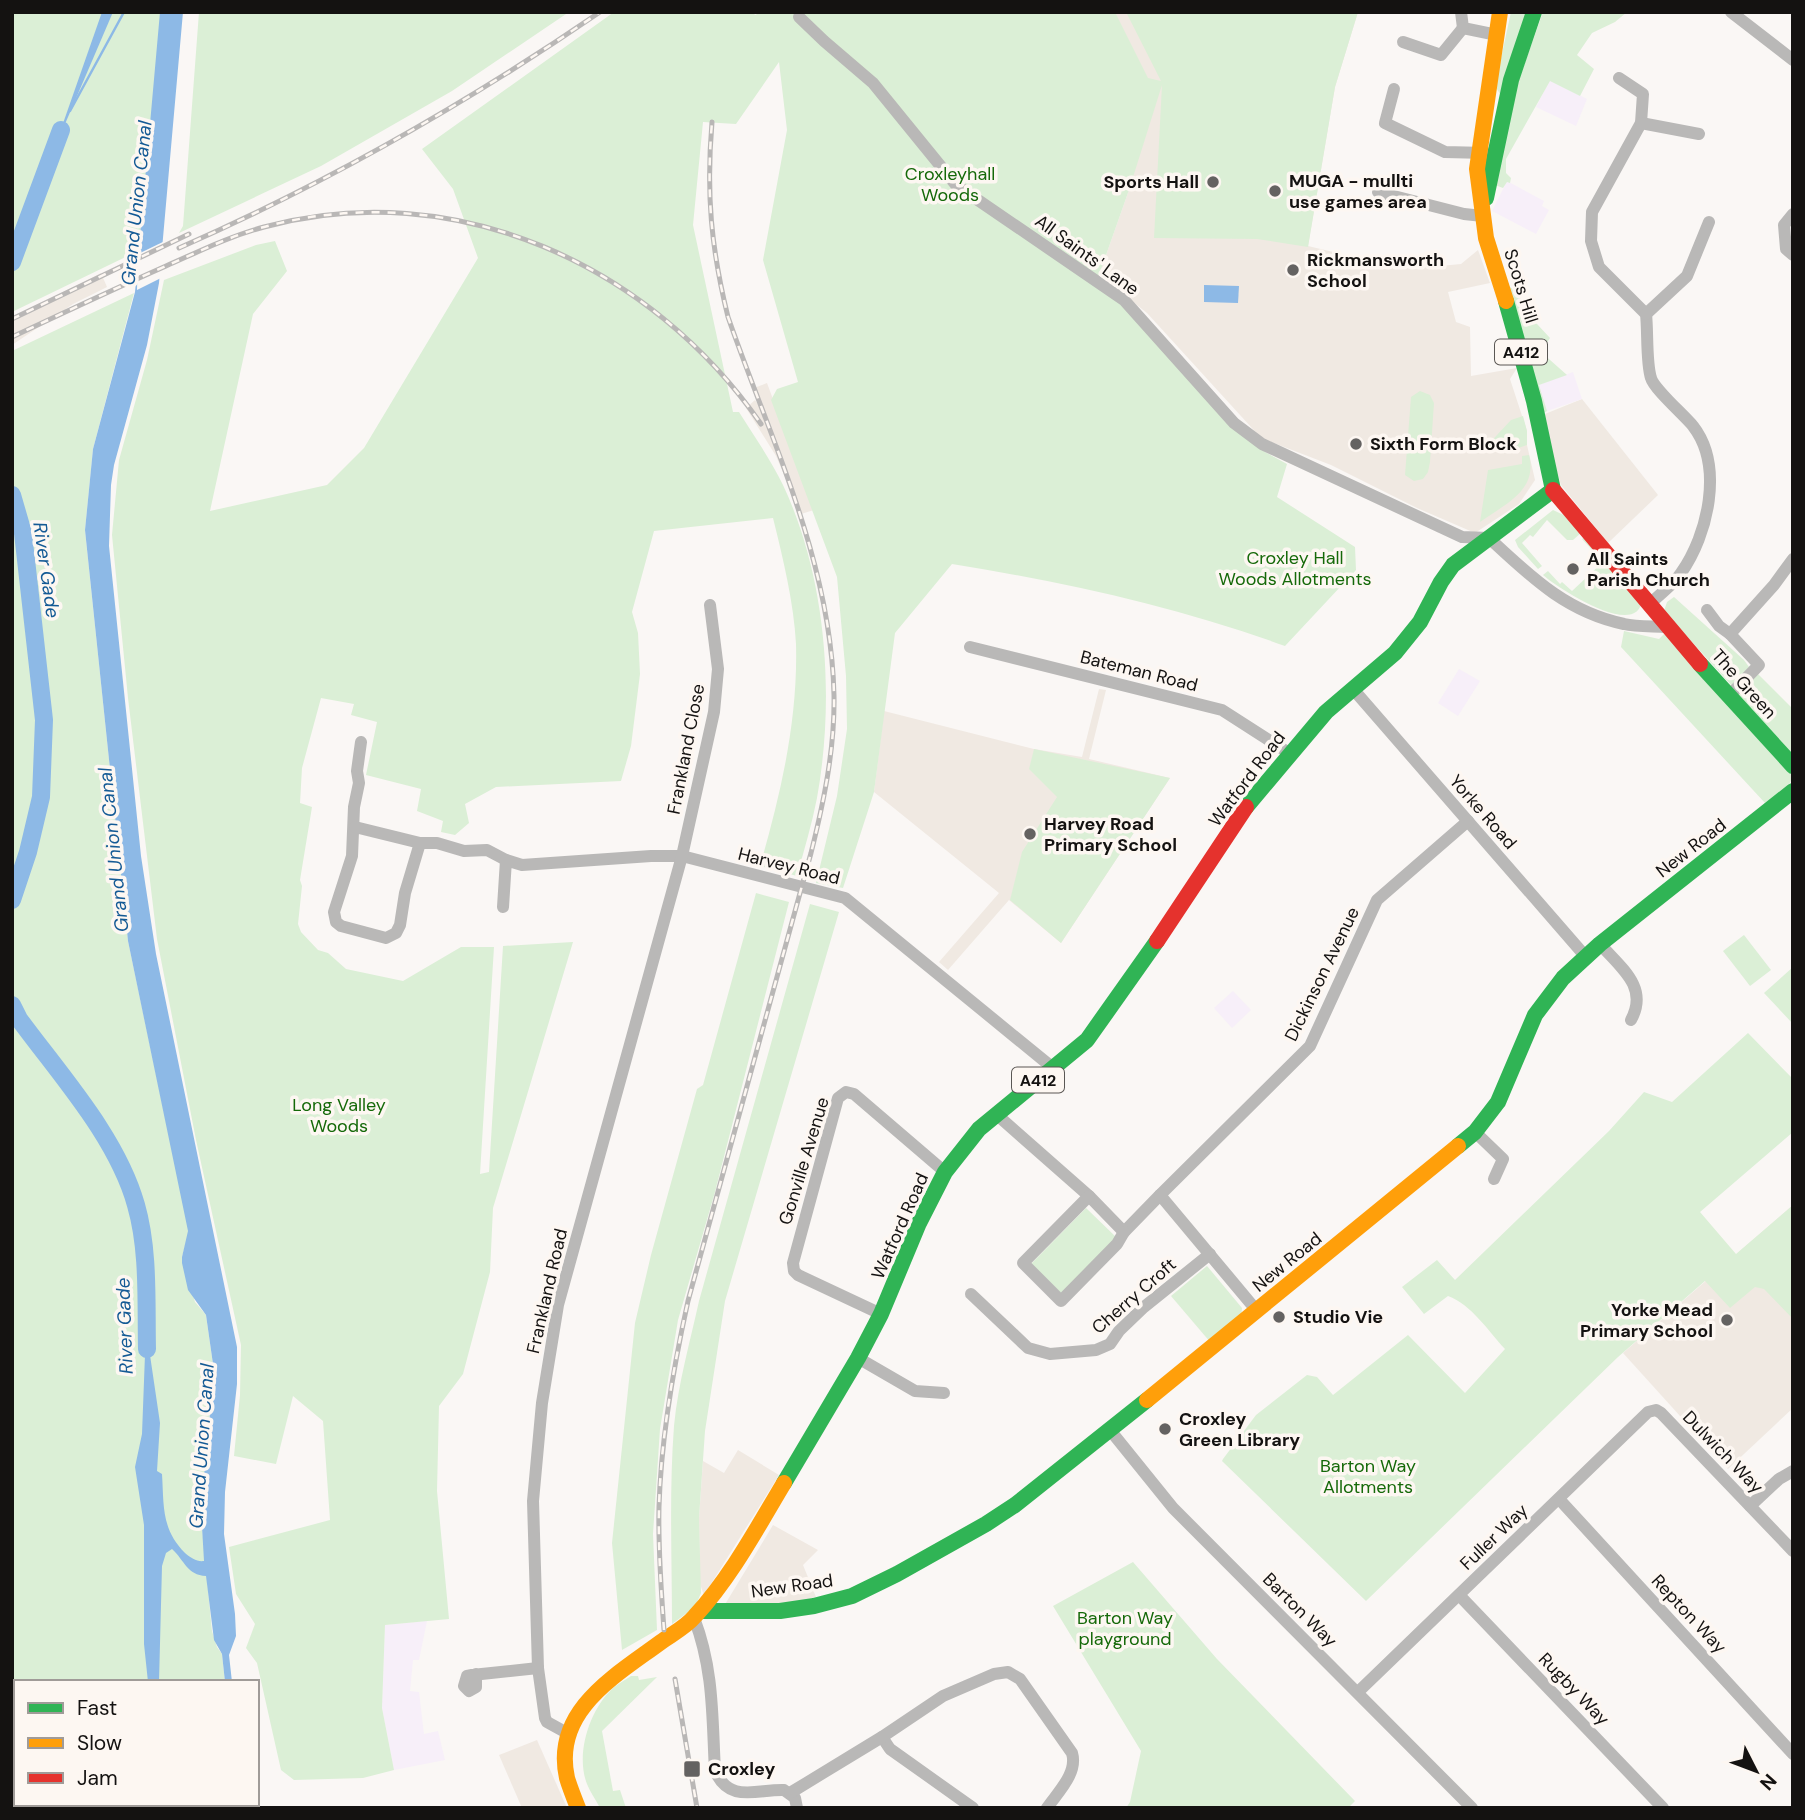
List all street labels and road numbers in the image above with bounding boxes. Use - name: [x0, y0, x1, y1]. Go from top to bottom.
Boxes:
- street label: All Saints' Lane: [1030, 209, 1144, 301]
- street label: Scots Hill: [1498, 246, 1544, 326]
- road number: A412: [1495, 340, 1547, 364]
- street label: The Green: [1706, 644, 1782, 724]
- street label: Bateman Road: [1078, 645, 1200, 697]
- street label: Frankland Close: [662, 682, 710, 816]
- street label: Watford Road: [1203, 726, 1291, 832]
- street label: Yorke Road: [1444, 770, 1522, 854]
- street label: New Road: [1651, 813, 1731, 883]
- street label: Harvey Road: [735, 842, 843, 890]
- street label: Dickinson Avenue: [1279, 903, 1365, 1045]
- road number: A412: [1012, 1068, 1064, 1092]
- street label: Gonville Avenue: [773, 1094, 835, 1228]
- street label: Watford Road: [866, 1169, 934, 1283]
- street label: Frankland Road: [521, 1226, 573, 1356]
- street label: New Road: [1247, 1227, 1327, 1297]
- street label: Cherry Croft: [1087, 1253, 1181, 1339]
- street label: Dulwich Way: [1677, 1405, 1769, 1499]
- street label: Fuller Way: [1455, 1499, 1533, 1575]
- street label: New Road: [749, 1568, 835, 1604]
- street label: Barton Way: [1258, 1568, 1342, 1652]
- street label: Repton Way: [1646, 1569, 1732, 1659]
- street label: Rugby Way: [1533, 1647, 1615, 1731]

